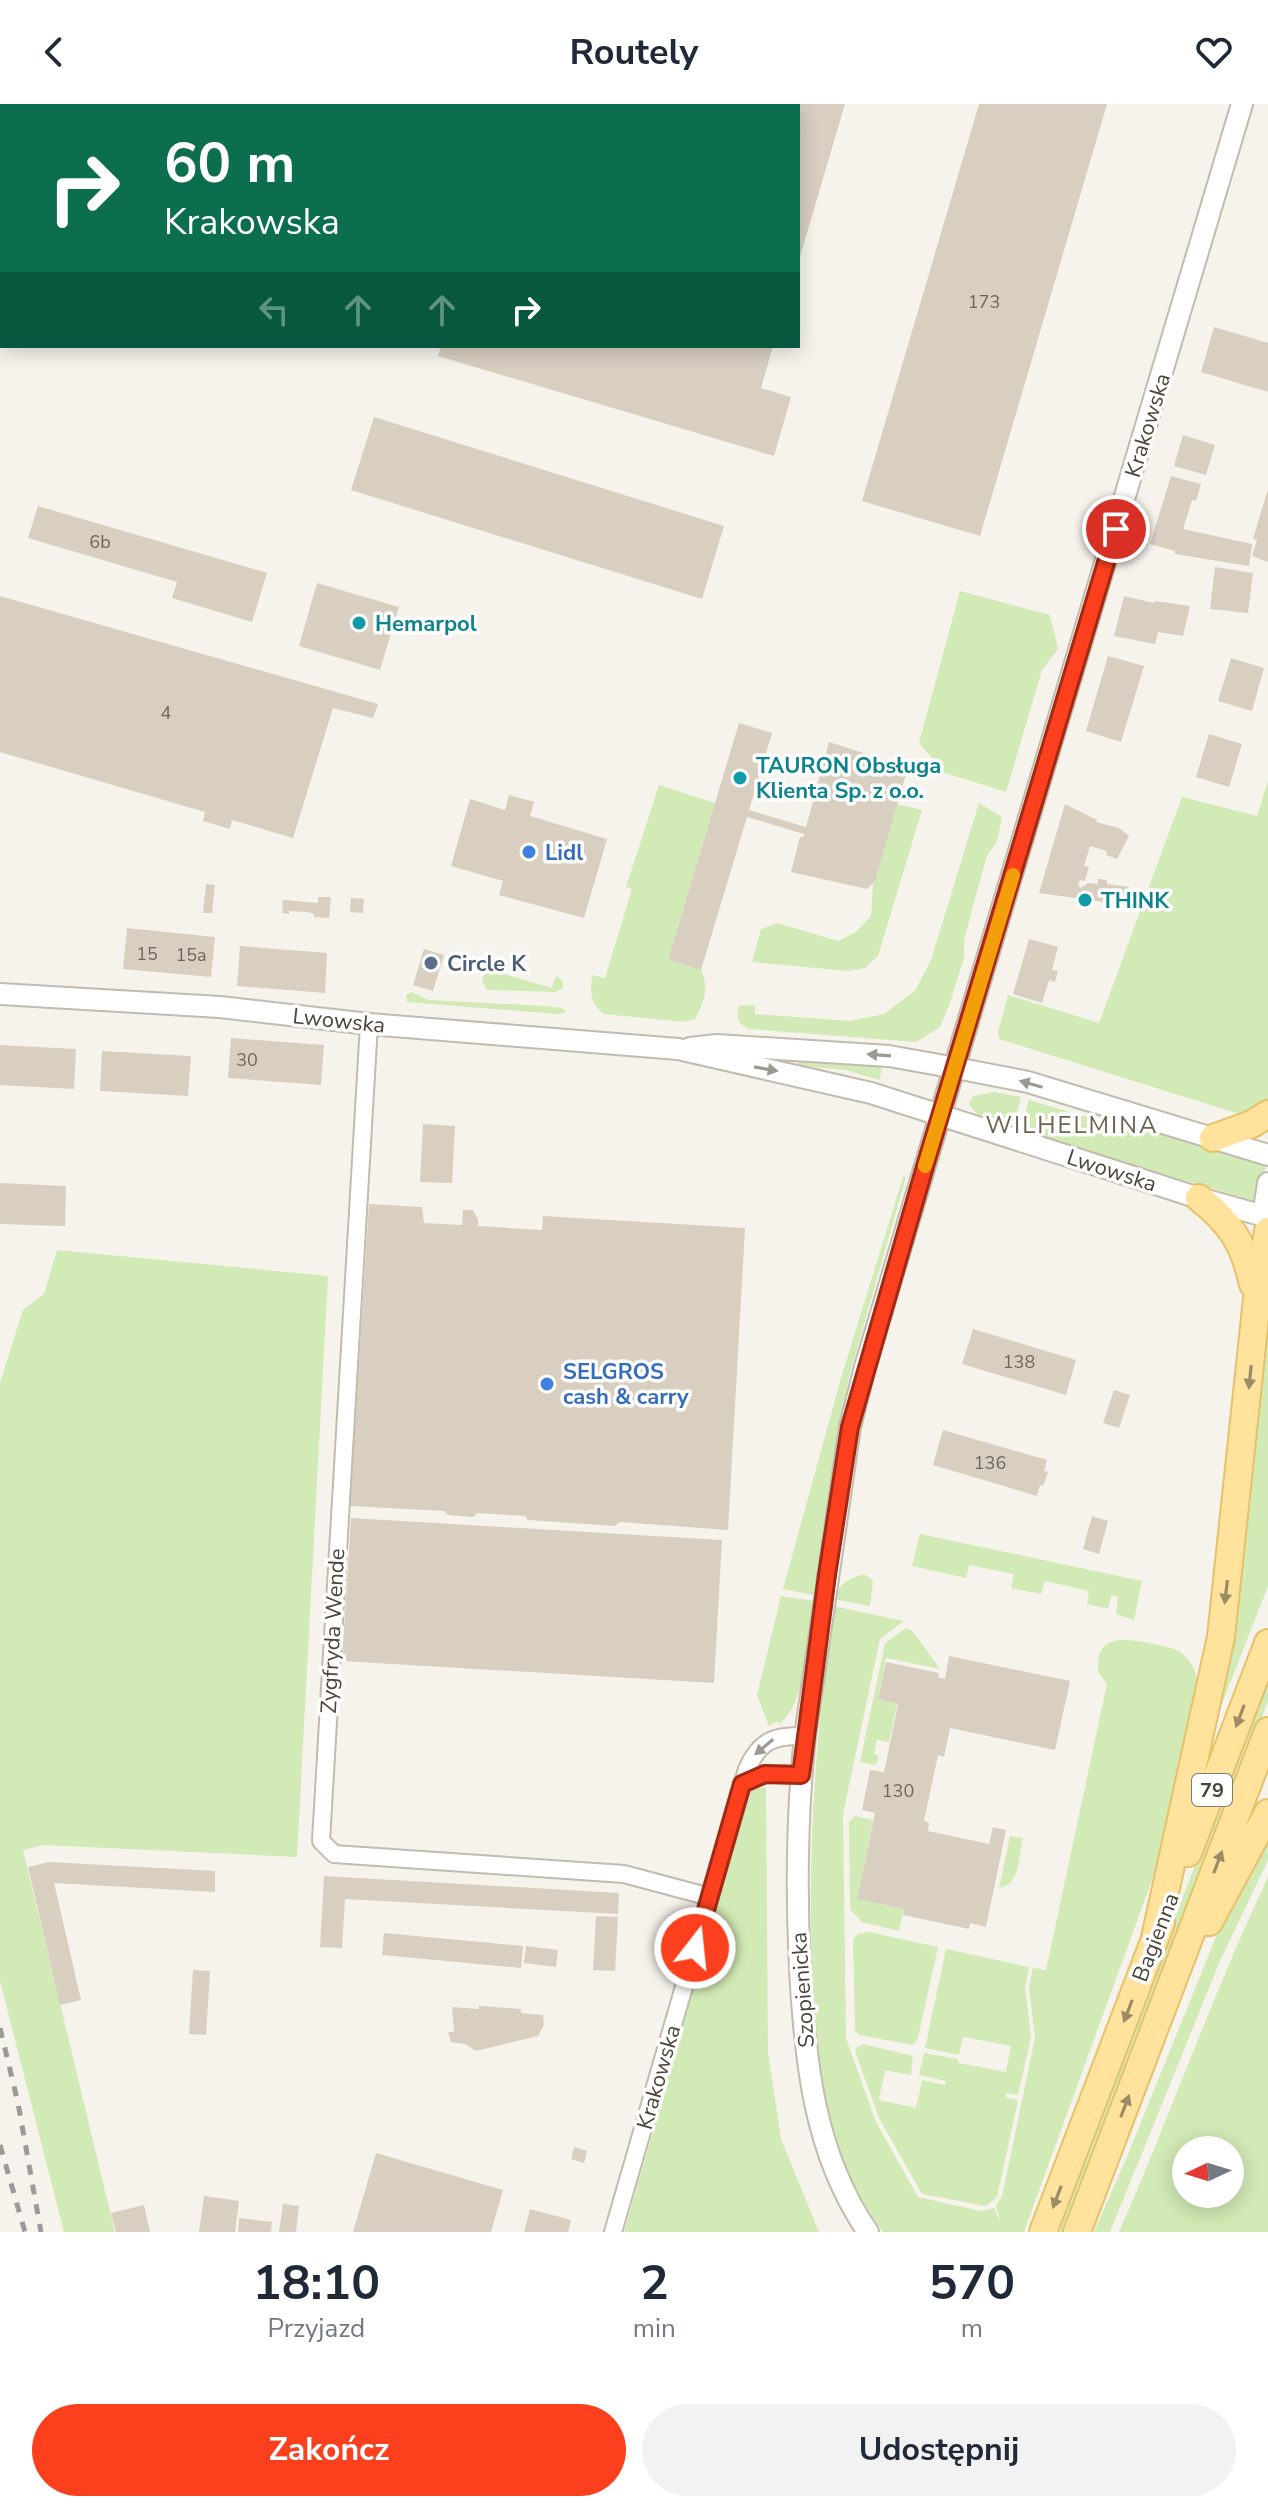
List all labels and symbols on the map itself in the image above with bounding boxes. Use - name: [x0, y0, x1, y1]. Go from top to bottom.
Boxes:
- house number: 173: [968, 290, 1000, 314]
- street label: Krakowska: [1118, 370, 1178, 481]
- pin: [1082, 495, 1150, 563]
- house number: 6b: [89, 530, 111, 554]
- place label: Hemarpol: [375, 609, 477, 639]
- marker: Hemarpol: [350, 614, 368, 632]
- house number: 4: [161, 701, 172, 725]
- place label: TAURON Obsługa Klienta Sp. z o.o.: [756, 751, 941, 806]
- marker: TAURON Obsługa Klienta Sp. z o.o.: [731, 769, 749, 787]
- place label: Lidl: [545, 838, 583, 868]
- marker: Lidl: [520, 843, 538, 861]
- place label: THINK: [1101, 886, 1170, 916]
- marker: THINK: [1076, 891, 1094, 909]
- house number: 15: [136, 942, 158, 966]
- house number: 15a: [175, 943, 207, 967]
- place label: Circle K: [447, 949, 527, 979]
- marker: Circle K: [422, 954, 440, 972]
- street label: Lwowska: [291, 1001, 387, 1041]
- house number: 30: [236, 1048, 258, 1072]
- one-way arrow: [866, 1048, 891, 1061]
- one-way arrow: [753, 1063, 778, 1075]
- one-way arrow: [1019, 1077, 1043, 1090]
- district label: WILHELMINA: [986, 1109, 1158, 1141]
- street label: Lwowska: [1063, 1142, 1160, 1200]
- house number: 138: [1003, 1350, 1035, 1374]
- place label: SELGROS cash & carry: [563, 1357, 689, 1412]
- one-way arrow: [1243, 1365, 1256, 1390]
- marker: SELGROS cash & carry: [538, 1375, 556, 1393]
- house number: 136: [974, 1451, 1006, 1475]
- street label: Zygfryda Wende: [314, 1548, 352, 1714]
- one-way arrow: [1220, 1580, 1233, 1605]
- one-way arrow: [1233, 1704, 1246, 1728]
- one-way arrow: [755, 1738, 775, 1755]
- road number: 79: [1192, 1774, 1232, 1806]
- house number: 130: [882, 1779, 914, 1803]
- one-way arrow: [1212, 1850, 1224, 1874]
- street label: Bagienna: [1125, 1889, 1187, 1986]
- position arrow: [653, 1906, 737, 1990]
- street label: Szopienicka: [784, 1931, 822, 2049]
- one-way arrow: [1121, 1999, 1134, 2023]
- street label: Krakowska: [630, 2022, 688, 2133]
- one-way arrow: [1119, 2094, 1132, 2118]
- north arrow: [1172, 2136, 1244, 2208]
- one-way arrow: [1050, 2185, 1063, 2209]

